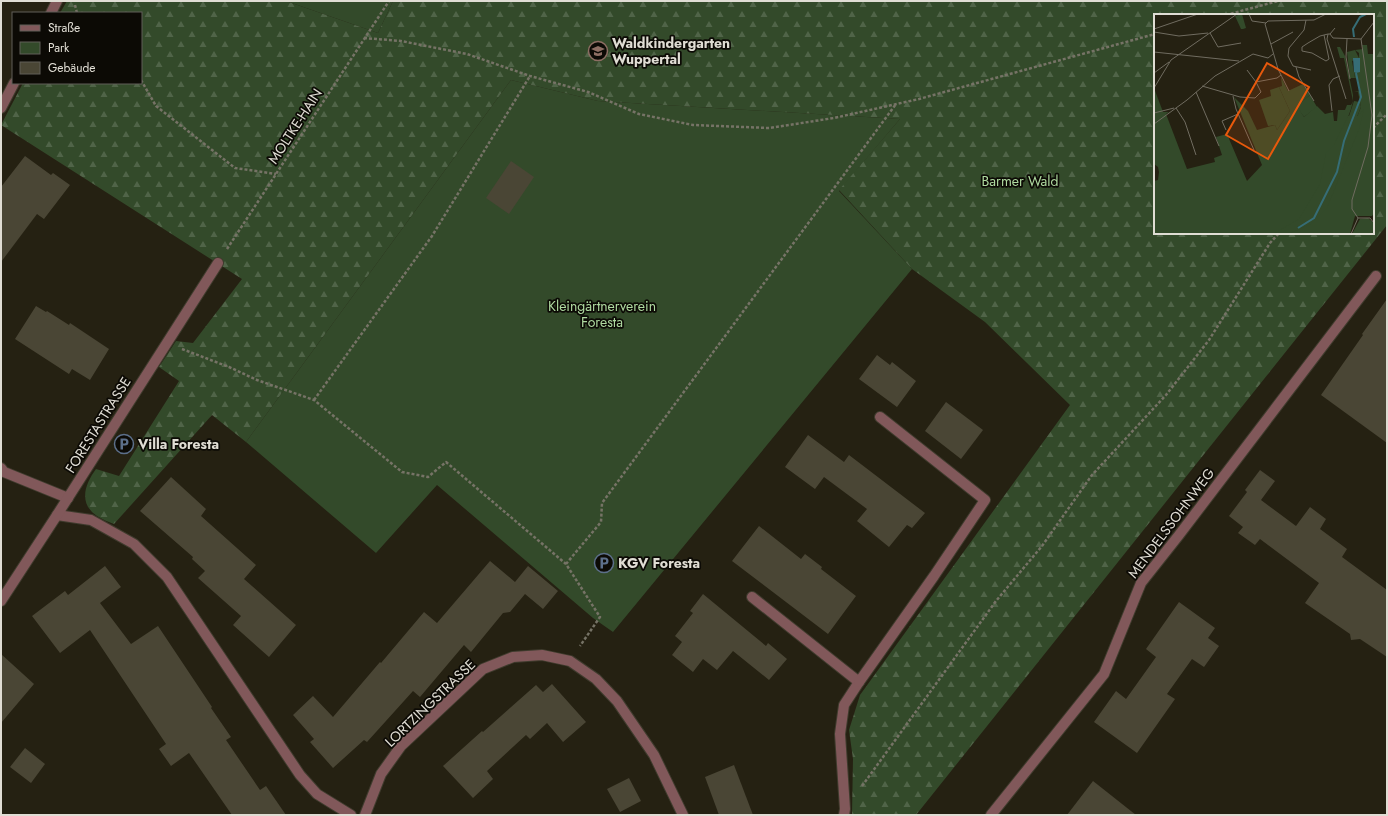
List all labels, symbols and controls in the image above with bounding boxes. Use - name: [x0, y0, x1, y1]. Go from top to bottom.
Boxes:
- legend: [12, 12, 142, 84]
- inset map: [1154, 14, 1374, 234]
- text: Straße: [48, 19, 80, 37]
- place label: Waldkindergarten Wuppertal: [612, 33, 730, 69]
- text: Park: [48, 39, 70, 57]
- school or university icon: Waldkindergarten Wuppertal: [587, 40, 609, 62]
- text: Gebäude: [48, 59, 95, 77]
- street label: MOLTKE-HAIN: [263, 84, 327, 168]
- park label: Barmer Wald: [982, 171, 1058, 191]
- park label: Kleingärtnerverein Foresta: [548, 296, 656, 332]
- street label: FORESTASTRASSE: [60, 373, 136, 477]
- parking icon: Villa Foresta: [113, 433, 135, 455]
- place label: Villa Foresta: [137, 434, 219, 454]
- street label: MENDELSSOHNWEG: [1123, 464, 1219, 582]
- parking icon: KGV Foresta: [593, 552, 615, 574]
- place label: KGV Foresta: [618, 553, 700, 573]
- street label: LORTZINGSTRASSE: [380, 655, 480, 751]

